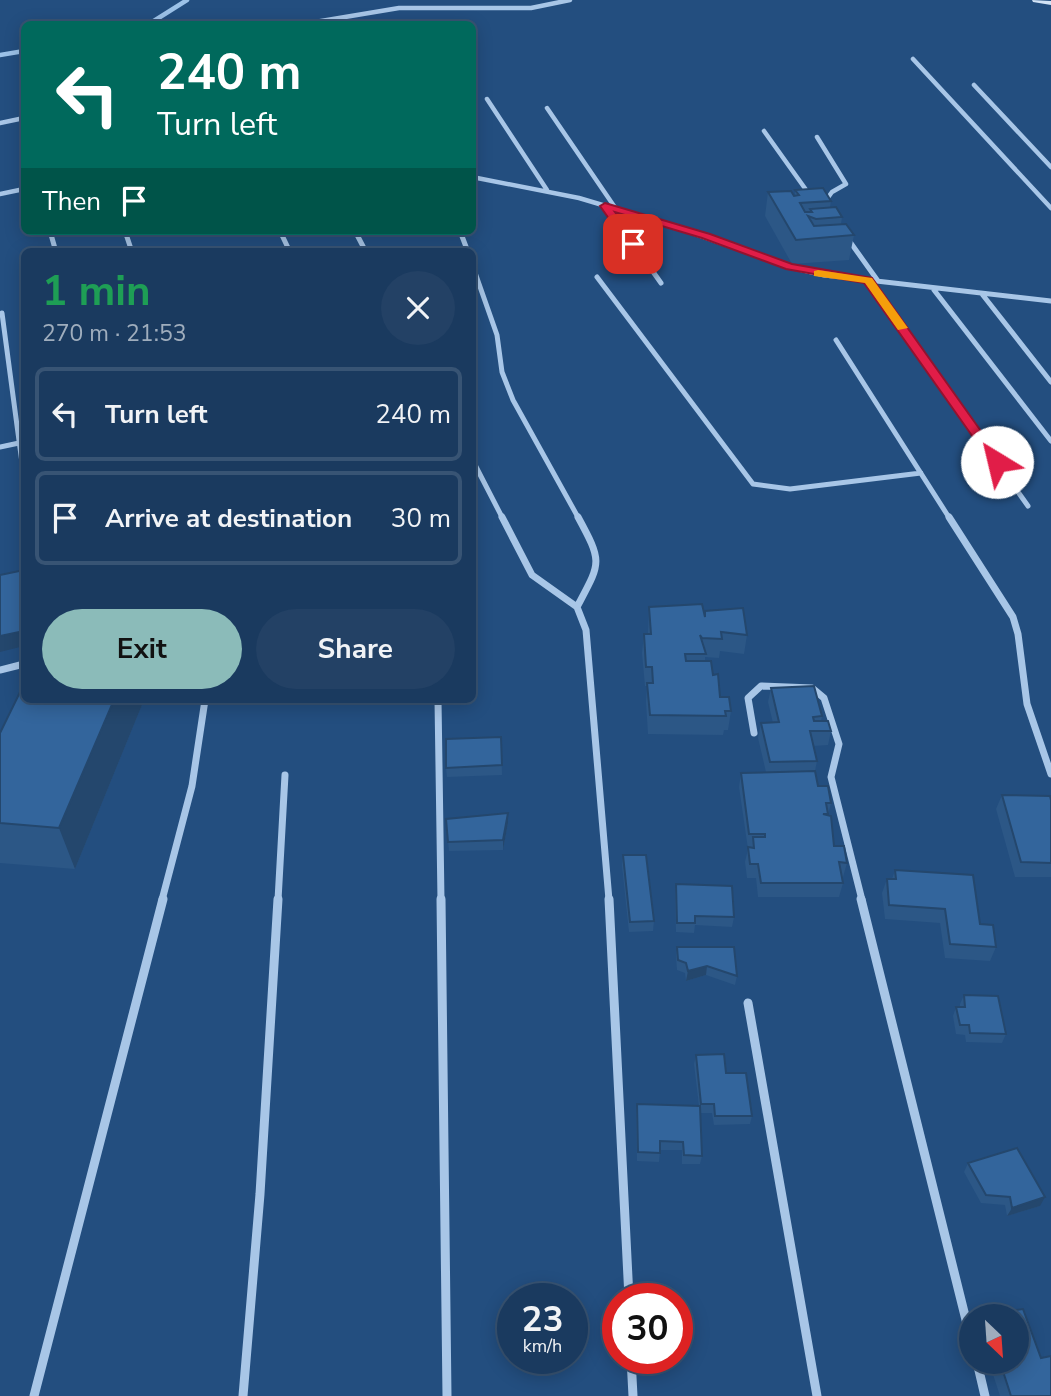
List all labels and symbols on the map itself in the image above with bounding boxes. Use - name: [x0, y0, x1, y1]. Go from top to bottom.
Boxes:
- pin: [603, 214, 663, 274]
- position arrow: [960, 425, 1034, 499]
- speed limit sign: 30: [602, 1283, 693, 1374]
- north arrow: [959, 1304, 1029, 1374]

